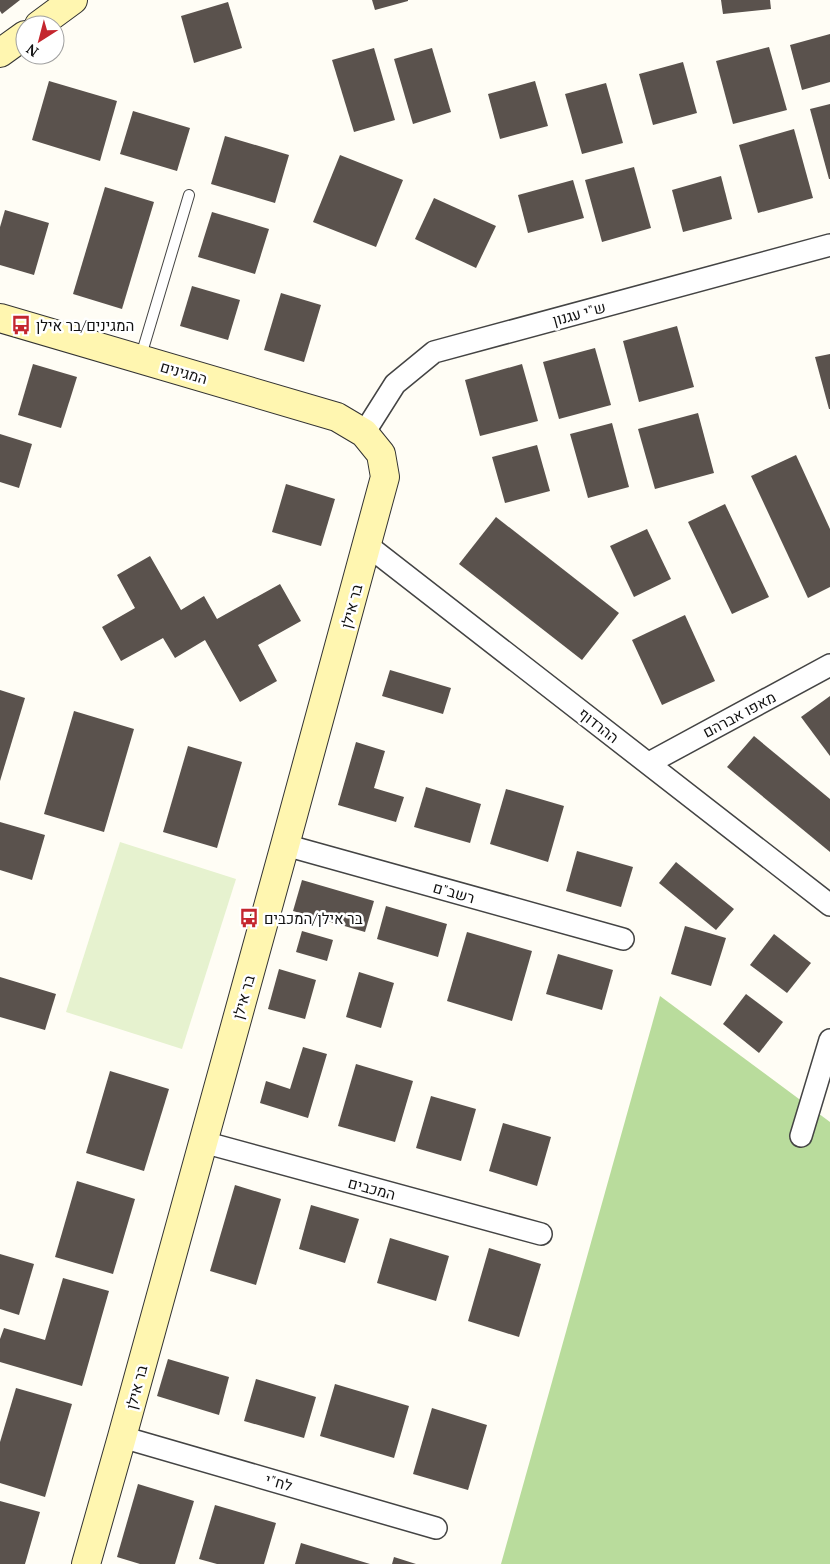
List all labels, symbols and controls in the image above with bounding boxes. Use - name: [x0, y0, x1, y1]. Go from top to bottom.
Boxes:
- north arrow: [15, 15, 65, 65]
- text: N: [22, 40, 42, 62]
- street label: ש"י עגנון: [550, 296, 608, 330]
- bus stop icon: המגינים/בר אילן: [10, 314, 32, 336]
- place label: המגינים/בר אילן: [36, 315, 134, 335]
- street label: המגינים: [158, 356, 210, 388]
- street label: בר אילן: [336, 582, 367, 630]
- street label: מאפו אברהם: [699, 686, 779, 742]
- street label: ההרדוף: [575, 703, 623, 747]
- street label: רשב"ם: [431, 877, 477, 907]
- bus stop icon: בר אילן/המכבים: [238, 907, 260, 929]
- place label: בר אילן/המכבים: [264, 908, 363, 928]
- street label: בר אילן: [227, 972, 259, 1021]
- street label: המכבים: [346, 1172, 398, 1204]
- street label: בר אילן: [121, 1363, 152, 1411]
- street label: לח"י: [263, 1469, 295, 1495]

